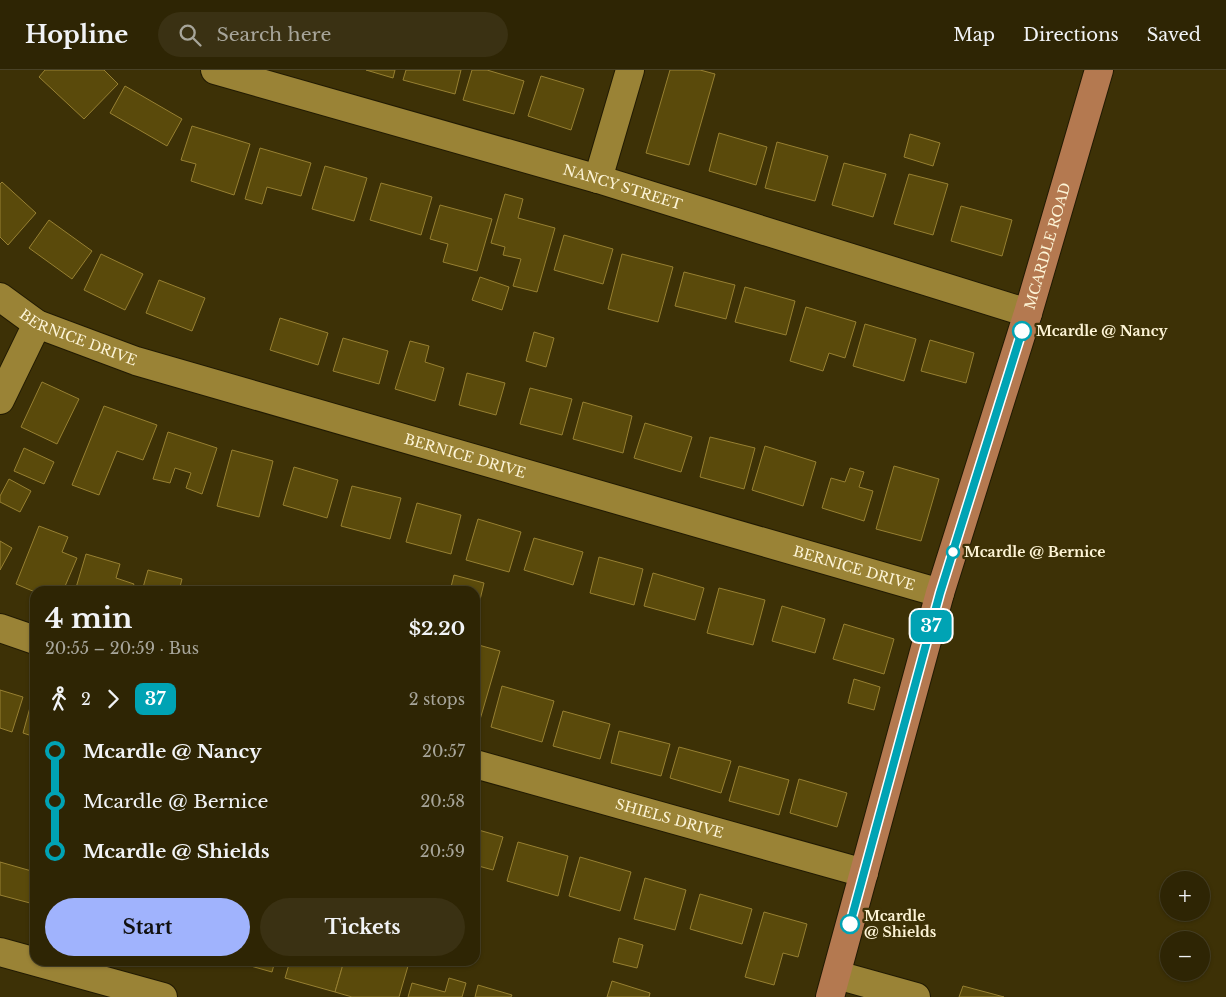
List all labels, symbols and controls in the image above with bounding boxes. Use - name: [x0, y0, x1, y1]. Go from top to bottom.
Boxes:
- search box: [158, 12, 508, 57]
- text: Hopline: [25, 20, 128, 49]
- icon: search: [176, 21, 204, 49]
- text: Search here: [216, 23, 331, 46]
- text: Map: [953, 24, 995, 46]
- text: Directions: [1023, 24, 1119, 46]
- text: Saved: [1147, 24, 1201, 46]
- street label: NANCY STREET: [561, 160, 684, 214]
- street label: MCARDLE ROAD: [1020, 180, 1075, 312]
- street label: BERNICE DRIVE: [16, 305, 140, 370]
- marker: Mcardle @ Nancy: [1012, 321, 1032, 341]
- place label: Mcardle @ Nancy: [1036, 322, 1169, 340]
- street label: BERNICE DRIVE: [402, 430, 528, 482]
- street label: BERNICE DRIVE: [791, 542, 917, 594]
- place label: Mcardle @ Bernice: [964, 543, 1105, 561]
- marker: Mcardle @ Bernice: [946, 545, 960, 559]
- text: 4 min: [45, 601, 132, 636]
- line badge: 37: [908, 610, 954, 642]
- text: 37: [921, 615, 941, 637]
- text: $2.20: [409, 617, 465, 640]
- text: 20:55 – 20:59 · Bus: [45, 638, 199, 658]
- icon: walk: [45, 685, 73, 713]
- icon: forward: [99, 685, 127, 713]
- text: 37: [145, 688, 166, 710]
- text: 2: [81, 689, 91, 709]
- text: 2 stops: [409, 689, 465, 709]
- text: Mcardle @ Nancy: [83, 740, 262, 763]
- text: 20:57: [422, 741, 465, 761]
- text: Mcardle @ Bernice: [83, 790, 268, 813]
- text: 20:58: [420, 791, 465, 811]
- street label: SHIELS DRIVE: [613, 795, 726, 842]
- text: Mcardle @ Shields: [83, 840, 270, 863]
- text: 20:59: [420, 841, 465, 861]
- map controls: [1160, 871, 1210, 981]
- button: +: [1160, 871, 1210, 921]
- button: Start: [45, 898, 250, 956]
- button: Tickets: [260, 898, 465, 956]
- place label: Mcardle @ Shields: [864, 907, 937, 941]
- marker: Mcardle @ Shields: [840, 914, 860, 934]
- button: −: [1160, 931, 1210, 981]

